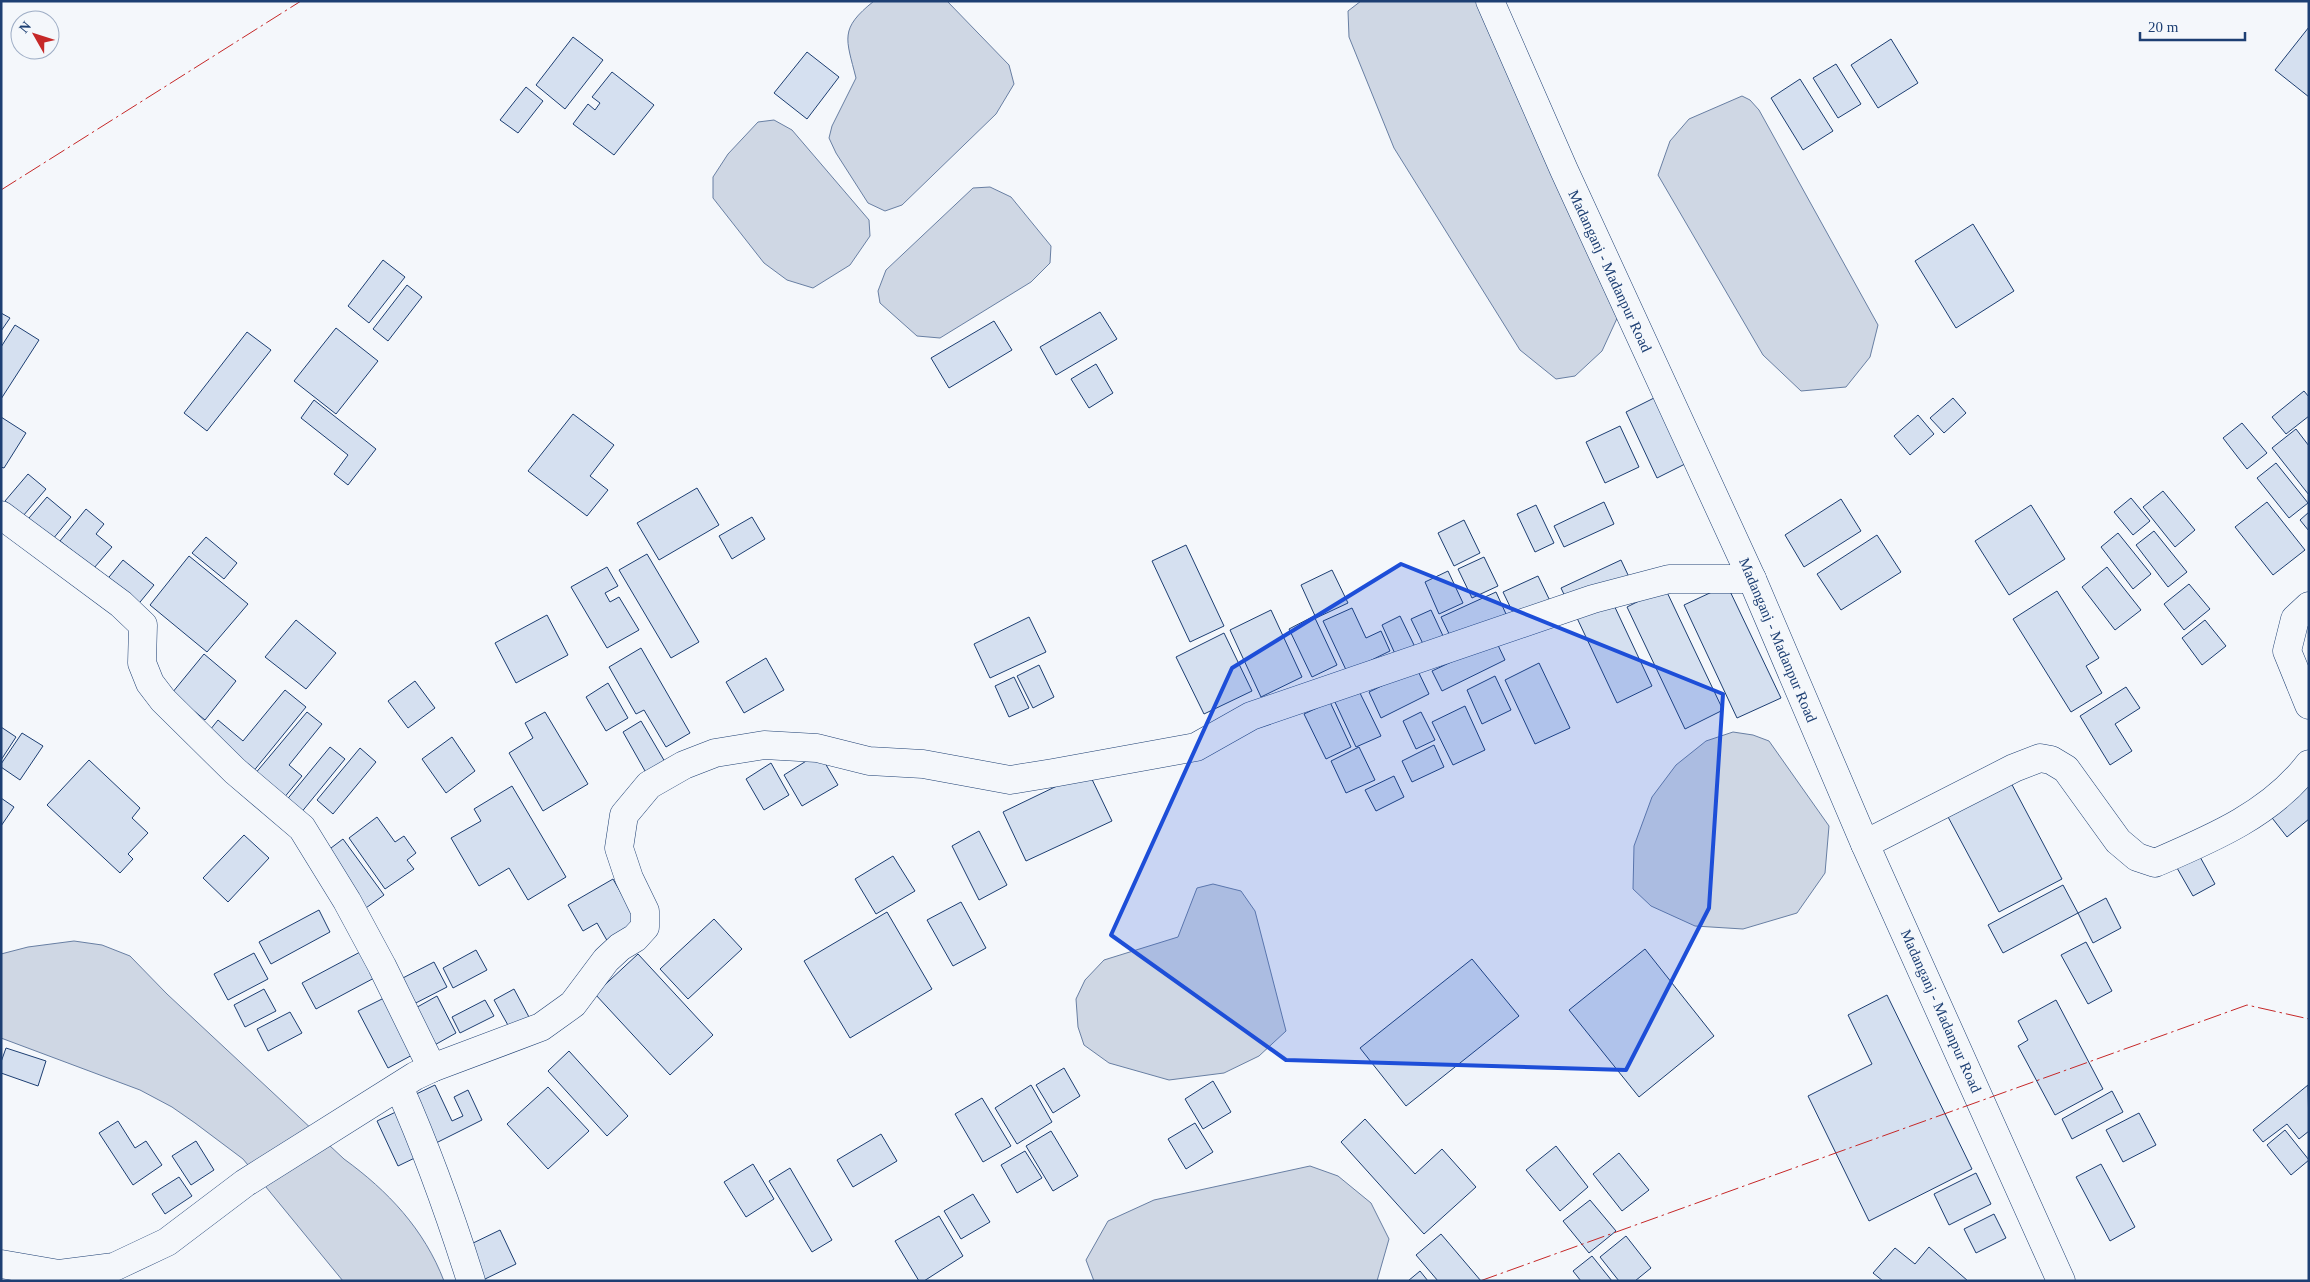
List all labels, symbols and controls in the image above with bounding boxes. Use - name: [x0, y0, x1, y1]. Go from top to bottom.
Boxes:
- north arrow: [10, 10, 60, 60]
- scale bar: [2140, 10, 2245, 42]
- text: N: [16, 18, 34, 36]
- text: 20 m: [2148, 19, 2179, 35]
- street label: Madanganj - Madanpur Road: [1565, 187, 1655, 355]
- street label: Madanganj - Madanpur Road: [1736, 555, 1820, 725]
- street label: Madanganj - Madanpur Road: [1898, 927, 1985, 1096]

